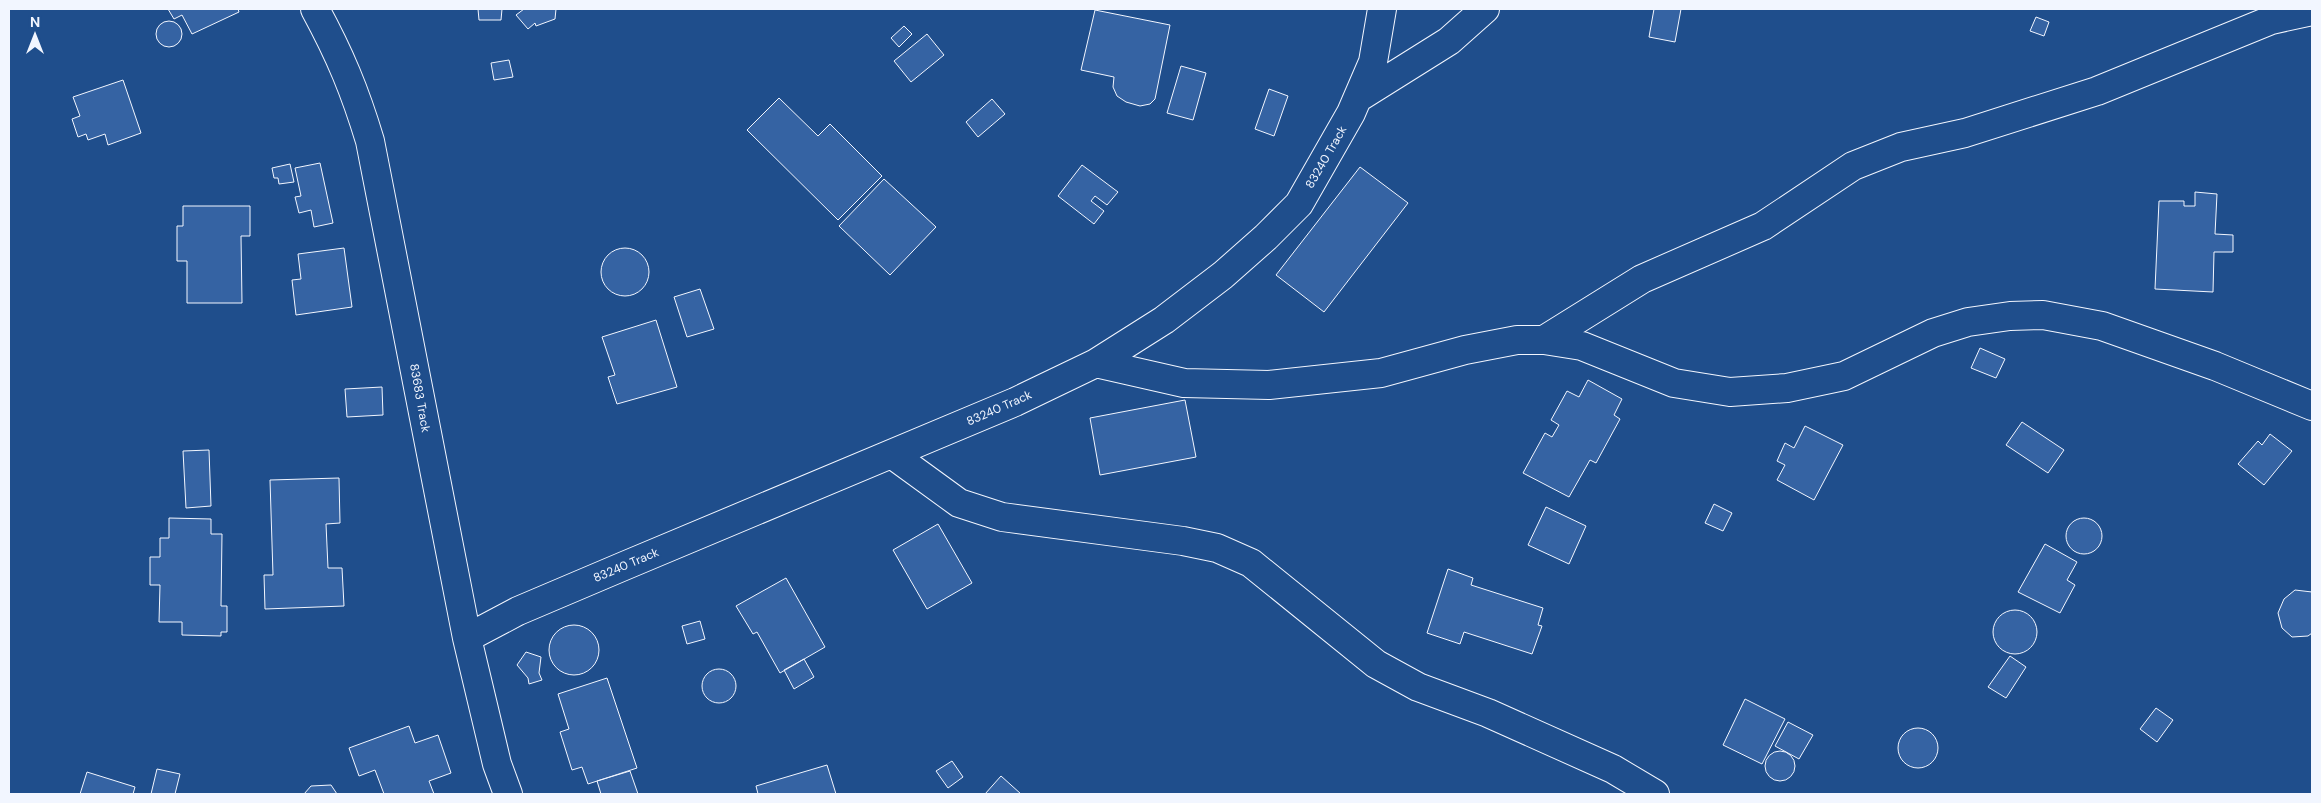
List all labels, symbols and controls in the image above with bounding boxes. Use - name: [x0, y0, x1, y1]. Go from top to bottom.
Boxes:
- north arrow: [10, 10, 60, 60]
- text: N: [30, 13, 40, 31]
- street label: 83240 Track: [1302, 123, 1350, 191]
- street label: 83683 Track: [406, 362, 434, 434]
- street label: 83240 Track: [964, 387, 1034, 429]
- street label: 83240 Track: [591, 544, 661, 586]

